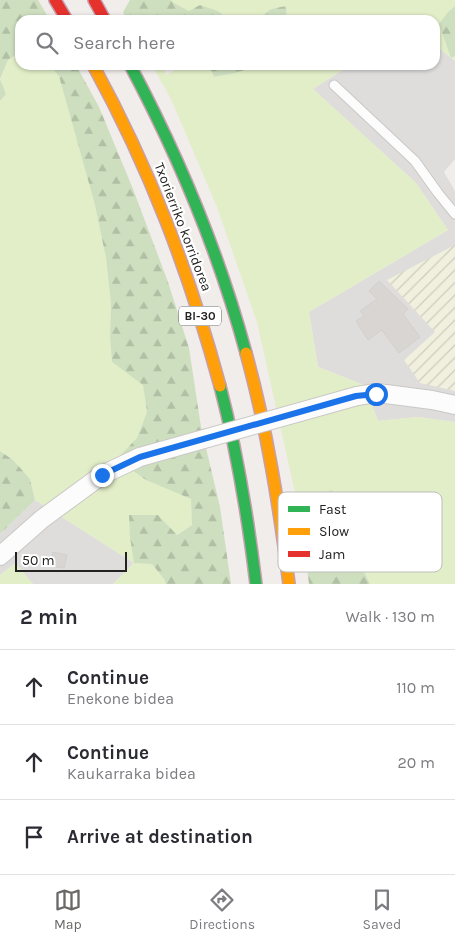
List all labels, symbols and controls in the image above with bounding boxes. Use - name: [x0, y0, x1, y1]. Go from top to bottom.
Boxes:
- search box: [15, 15, 440, 70]
- icon: search: [33, 29, 61, 57]
- text: Search here: [73, 32, 175, 54]
- street label: Txorierriko korridorea: [151, 160, 215, 294]
- road number: BI-30: [179, 306, 221, 326]
- route start: [365, 383, 388, 406]
- route end: [91, 464, 114, 487]
- legend: [278, 492, 442, 572]
- text: Fast: [319, 501, 346, 518]
- text: Slow: [319, 523, 349, 540]
- text: Jam: [319, 546, 345, 563]
- scale bar: [15, 549, 128, 572]
- text: 50 m: [22, 552, 55, 569]
- text: 2 min: [20, 605, 78, 629]
- text: Walk · 130 m: [345, 607, 435, 626]
- text: Continue: [67, 667, 149, 689]
- icon: ahead: [20, 673, 48, 701]
- text: 110 m: [396, 678, 435, 697]
- text: Enekone bidea: [67, 689, 174, 708]
- text: Continue: [67, 742, 149, 764]
- icon: ahead: [20, 748, 48, 776]
- text: 20 m: [397, 753, 435, 772]
- text: Kaukarraka bidea: [67, 764, 196, 783]
- icon: arrive: [20, 823, 48, 851]
- text: Arrive at destination: [67, 826, 253, 848]
- tab: Map: [54, 886, 82, 933]
- tab: Directions: [189, 886, 255, 933]
- tab: Saved: [363, 886, 401, 933]

